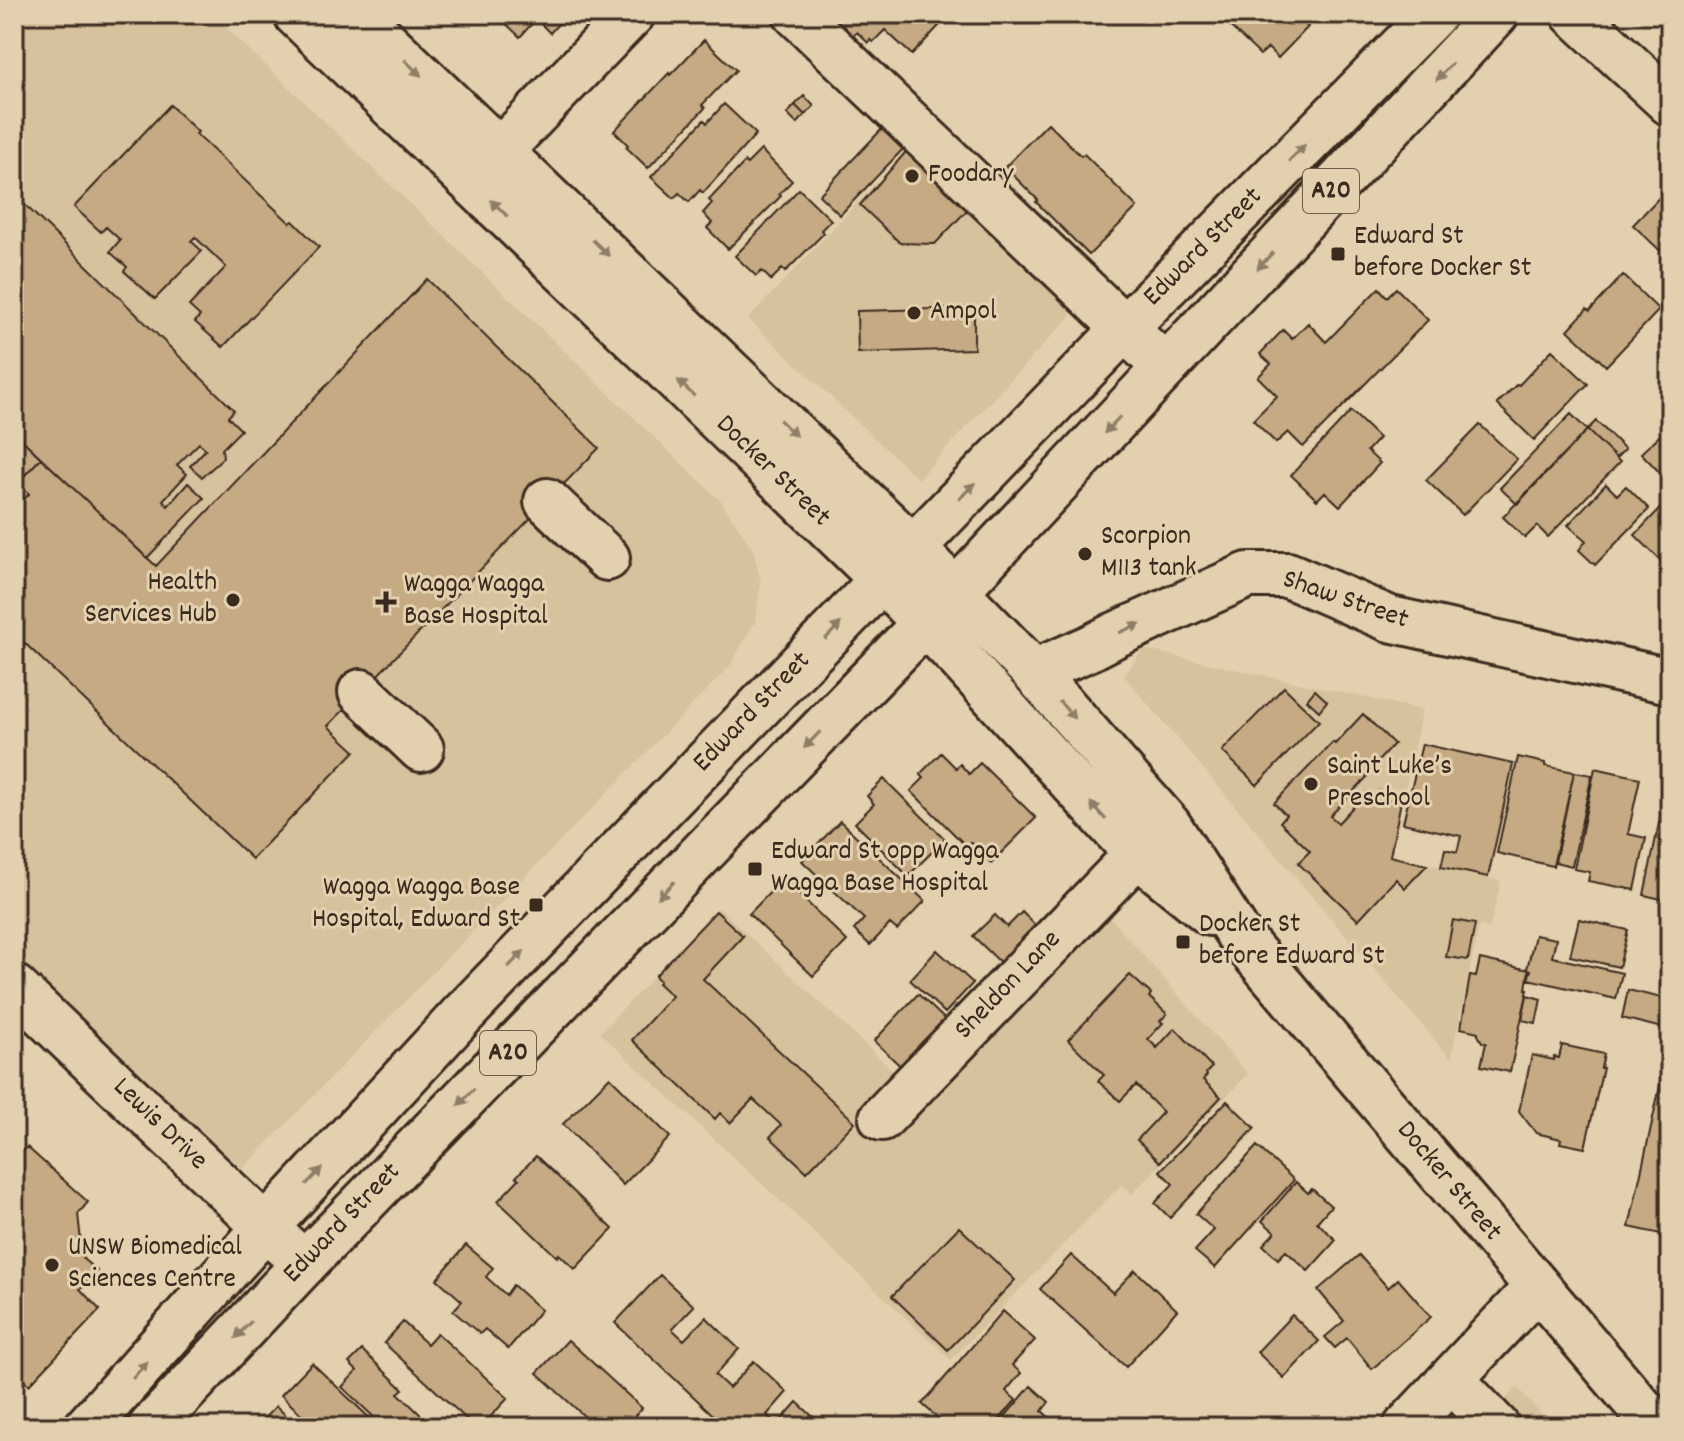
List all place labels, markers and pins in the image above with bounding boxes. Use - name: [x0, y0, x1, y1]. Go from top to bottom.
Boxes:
- place label: Foodary: [928, 156, 1014, 196]
- marker: Foodary: [903, 167, 921, 185]
- place label: Edward St before Docker St: [1354, 218, 1531, 290]
- marker: Edward St before Docker St: [1329, 245, 1347, 263]
- place label: Ampol: [930, 293, 997, 333]
- marker: Ampol: [905, 304, 923, 322]
- place label: Scorpion M113 tank: [1101, 518, 1196, 590]
- marker: Scorpion M113 tank: [1076, 545, 1094, 563]
- place label: Health Services Hub: [85, 564, 217, 636]
- place label: Wagga Wagga Base Hospital: [404, 566, 548, 638]
- marker: Health Services Hub: [224, 591, 242, 609]
- marker: Wagga Wagga Base Hospital: [375, 591, 397, 613]
- place label: Saint Luke’s Preschool: [1327, 748, 1452, 820]
- marker: Saint Luke’s Preschool: [1302, 775, 1320, 793]
- place label: Edward St opp Wagga Wagga Base Hospital: [771, 833, 999, 905]
- marker: Edward St opp Wagga Wagga Base Hospital: [746, 860, 764, 878]
- place label: Wagga Wagga Base Hospital, Edward St: [312, 869, 520, 941]
- marker: Wagga Wagga Base Hospital, Edward St: [527, 896, 545, 914]
- place label: Docker St before Edward St: [1199, 906, 1385, 978]
- marker: Docker St before Edward St: [1174, 933, 1192, 951]
- place label: UNSW Biomedical Sciences Centre: [68, 1229, 242, 1301]
- marker: UNSW Biomedical Sciences Centre: [43, 1256, 61, 1274]

